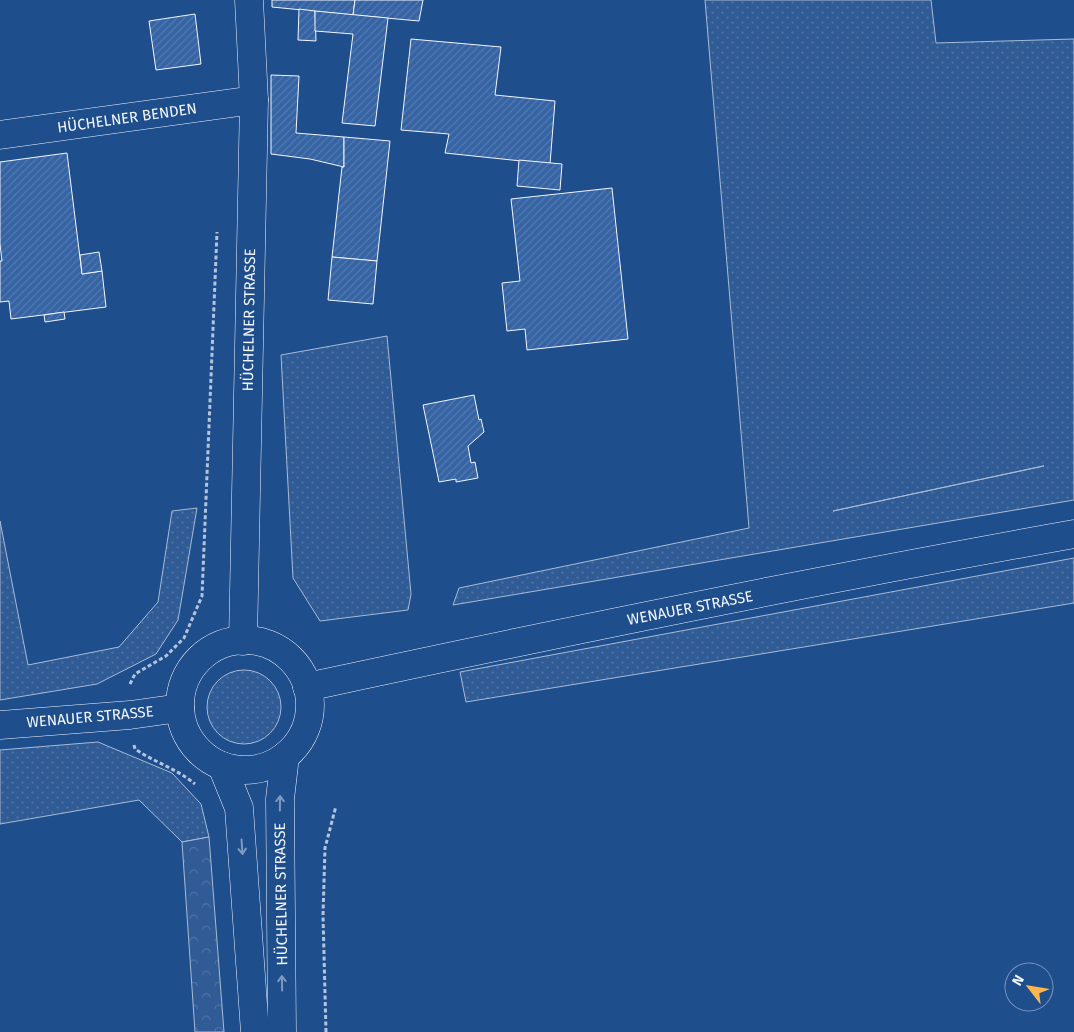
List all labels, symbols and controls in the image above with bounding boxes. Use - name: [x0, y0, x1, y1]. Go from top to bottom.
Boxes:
- street label: HÜCHELNER BENDEN: [56, 99, 198, 137]
- street label: HÜCHELNER STRASSE: [239, 248, 259, 392]
- street label: WENAUER STRASSE: [626, 587, 754, 629]
- street label: WENAUER STRASSE: [26, 702, 154, 732]
- one-way arrow: [275, 796, 285, 812]
- street label: HÜCHELNER STRASSE: [271, 822, 291, 966]
- one-way arrow: [237, 838, 247, 854]
- north arrow: [1004, 962, 1054, 1012]
- text: N: [1009, 972, 1028, 989]
- one-way arrow: [277, 976, 287, 992]

